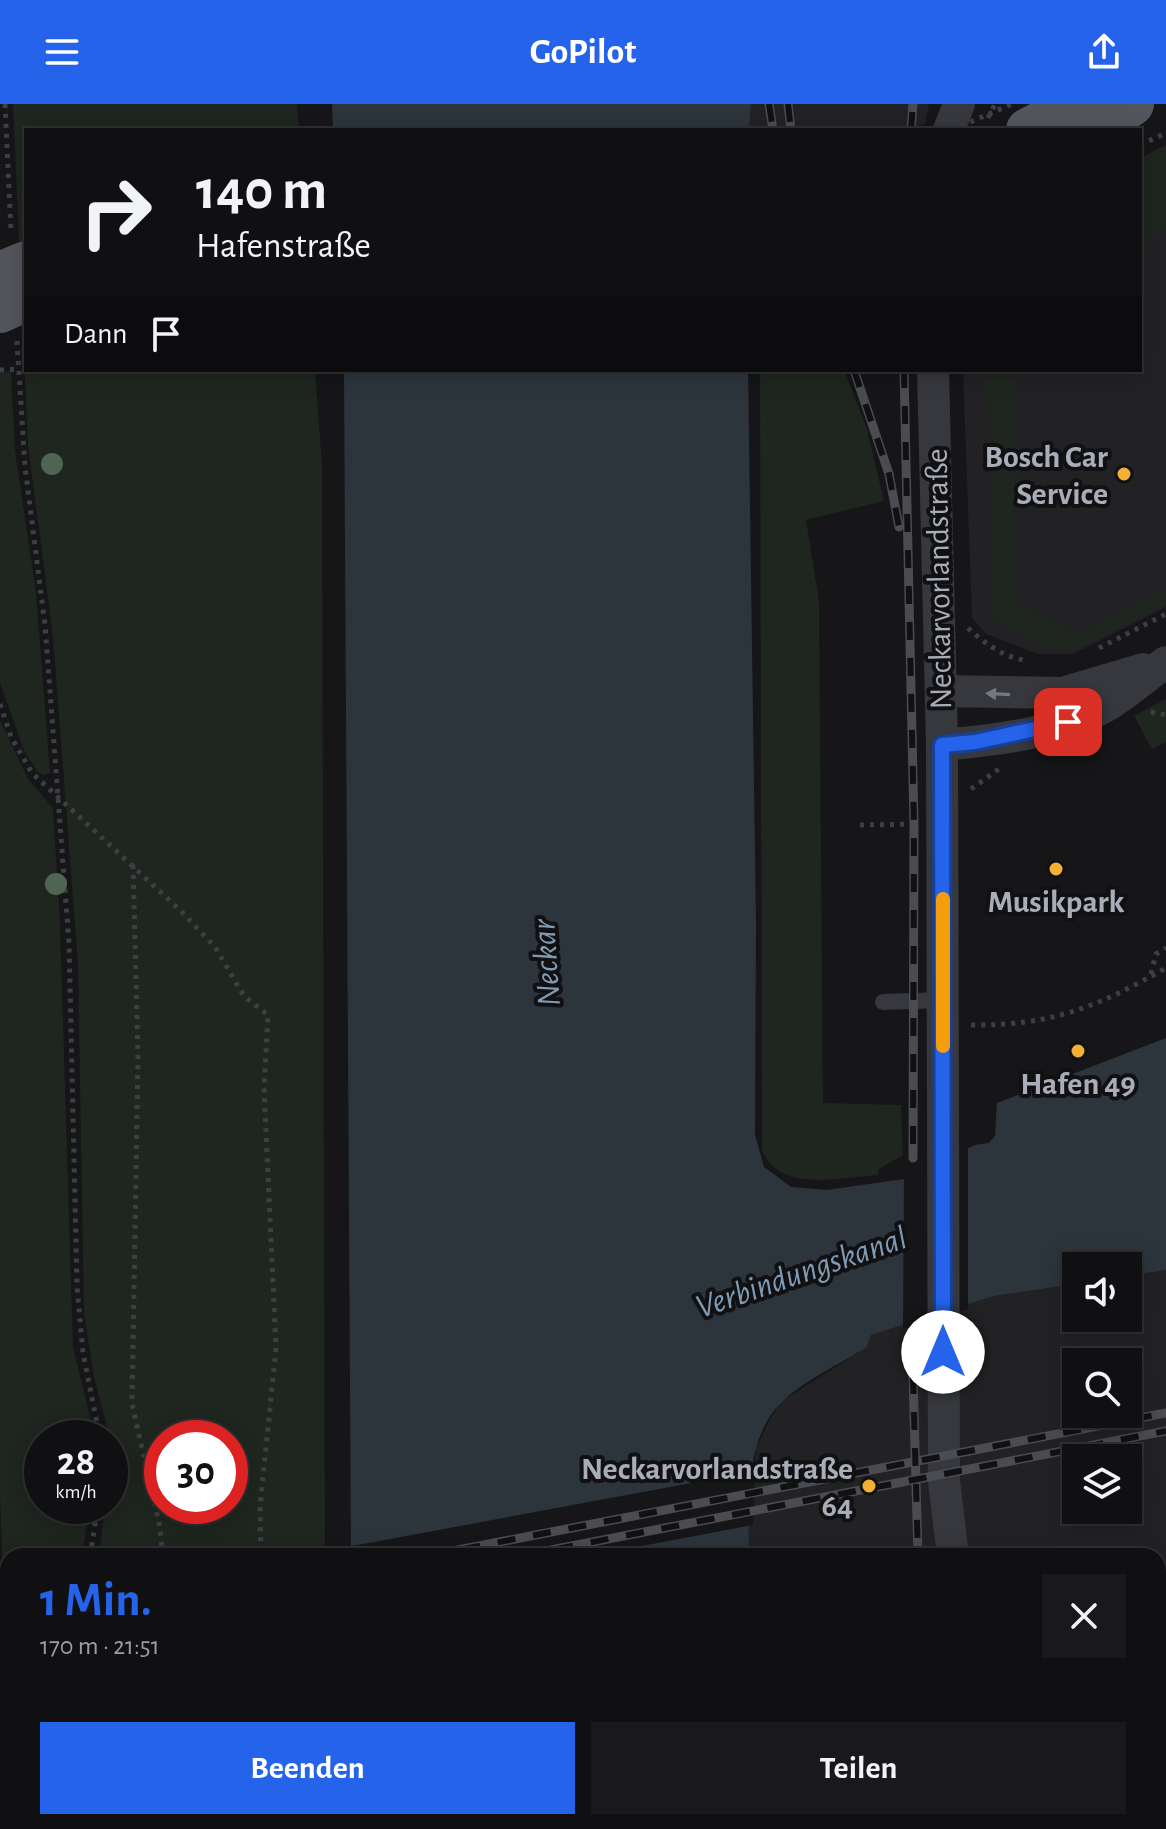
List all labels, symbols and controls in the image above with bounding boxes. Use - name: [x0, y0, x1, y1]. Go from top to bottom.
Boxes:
- icon: menu: [40, 30, 84, 74]
- icon: share: [1082, 30, 1126, 74]
- text: GoPilot: [530, 34, 636, 70]
- icon: right: [64, 160, 168, 264]
- text: 140 m: [196, 163, 327, 219]
- text: Hafenstraße: [196, 228, 371, 264]
- icon: arrive: [144, 312, 188, 356]
- text: Dann: [64, 319, 128, 349]
- place label: Bosch Car Service: [985, 441, 1108, 510]
- street label: Neckarvorlandstraße: [921, 448, 957, 710]
- marker: Bosch Car Service: [1115, 465, 1133, 483]
- one-way arrow: [985, 687, 1010, 700]
- pin: [1034, 688, 1102, 756]
- icon: arrive: [1046, 700, 1090, 744]
- marker: Musikpark: [1047, 860, 1065, 878]
- place label: Musikpark: [988, 886, 1124, 918]
- water label: Neckar: [527, 917, 567, 1008]
- marker: Hafen 49: [1069, 1042, 1087, 1060]
- place label: Hafen 49: [1020, 1068, 1136, 1100]
- water label: Verbindungskanal: [692, 1221, 912, 1325]
- map controls: [1062, 1252, 1142, 1524]
- button: sound: [1062, 1252, 1142, 1332]
- position arrow: [901, 1310, 985, 1394]
- button: search: [1062, 1348, 1142, 1428]
- speed limit sign: 30: [144, 1420, 248, 1524]
- text: 28: [57, 1442, 95, 1482]
- button: layers: [1062, 1444, 1142, 1524]
- place label: Neckarvorlandstraße 64: [581, 1453, 853, 1522]
- marker: Neckarvorlandstraße 64: [860, 1477, 878, 1495]
- text: km/h: [55, 1482, 97, 1502]
- button: close: [1042, 1574, 1126, 1658]
- text: 1 Min.: [40, 1577, 152, 1625]
- text: 170 m · 21:51: [40, 1633, 160, 1659]
- button: Beenden: [40, 1722, 575, 1814]
- button: Teilen: [591, 1722, 1126, 1814]

